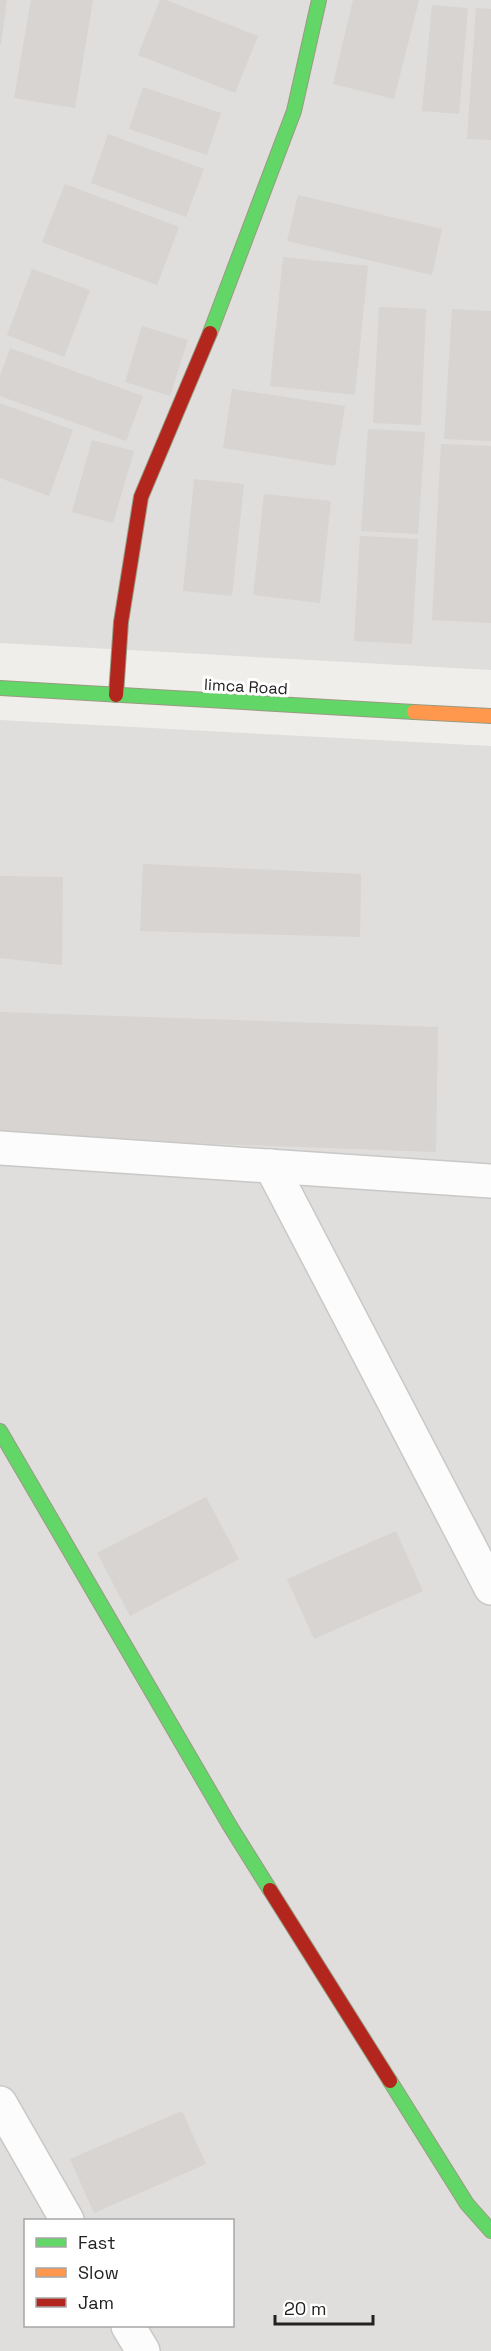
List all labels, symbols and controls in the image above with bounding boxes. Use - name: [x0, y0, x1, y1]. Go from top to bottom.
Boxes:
- street label: limca Road: [204, 674, 288, 699]
- legend: [24, 2219, 234, 2327]
- text: Fast: [78, 2231, 115, 2254]
- text: Slow: [78, 2261, 119, 2284]
- scale bar: [275, 2288, 372, 2326]
- text: Jam: [78, 2291, 114, 2314]
- text: 20 m: [284, 2297, 327, 2320]

